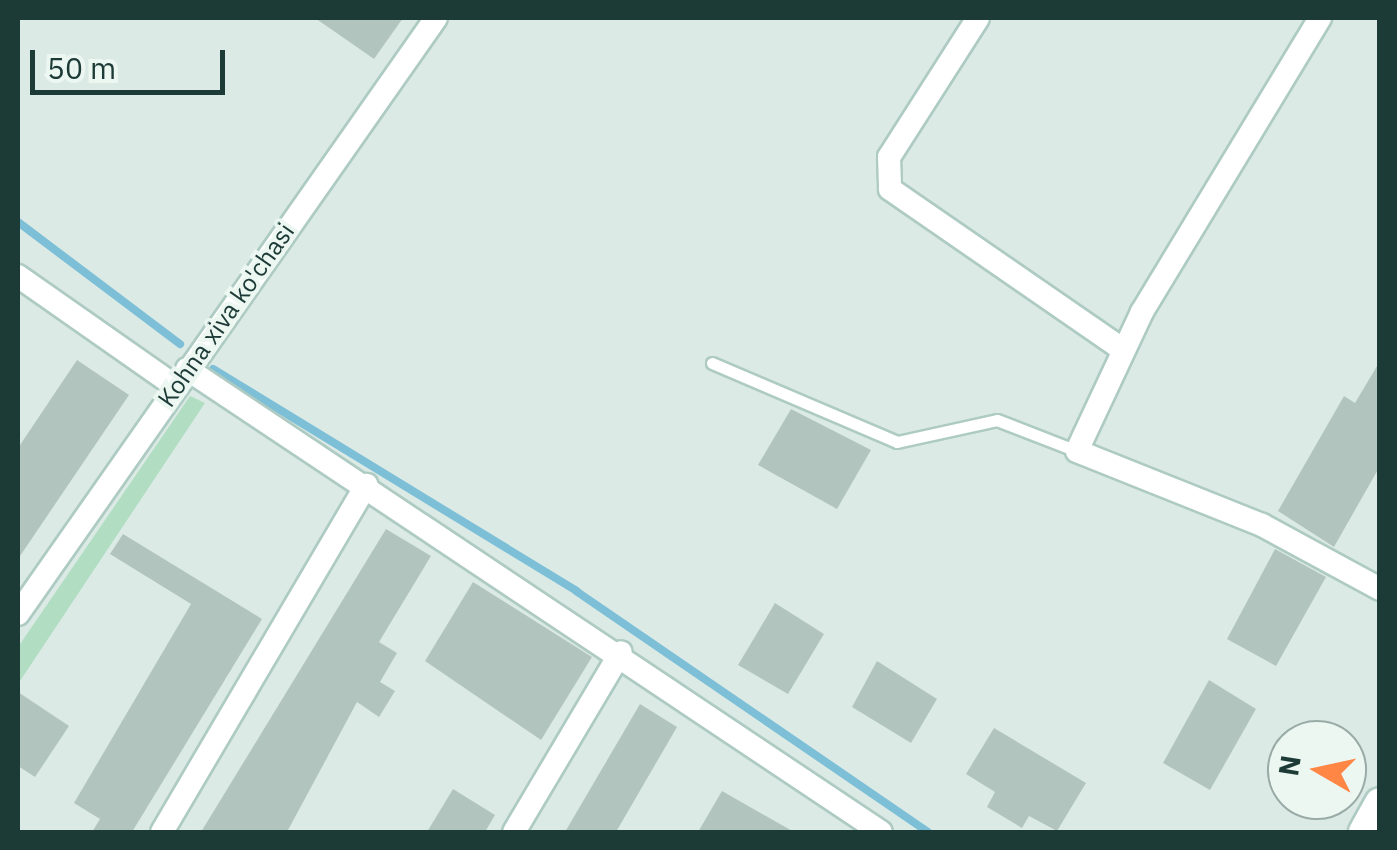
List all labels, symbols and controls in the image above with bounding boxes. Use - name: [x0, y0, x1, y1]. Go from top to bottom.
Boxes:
- scale bar: [35, 30, 230, 92]
- text: 50 m: [47, 48, 116, 87]
- street label: Kohna xiva ko'chasi: [151, 217, 301, 413]
- north arrow: [1267, 720, 1367, 820]
- text: N: [1269, 753, 1309, 778]

